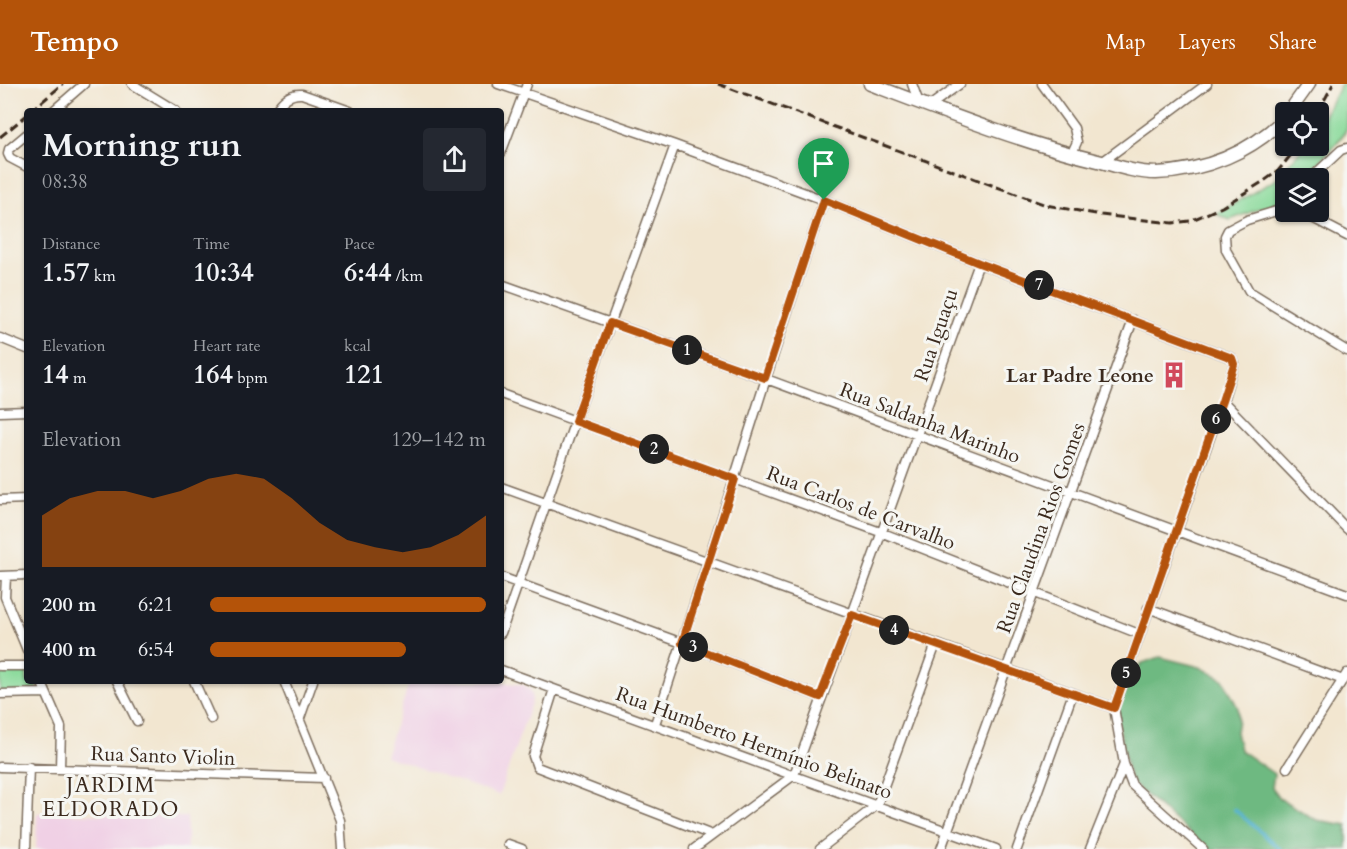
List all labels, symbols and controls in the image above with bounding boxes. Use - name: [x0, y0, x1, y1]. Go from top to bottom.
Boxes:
- text: Tempo: [30, 23, 119, 61]
- text: Map: [1106, 28, 1146, 57]
- text: Layers: [1179, 28, 1236, 57]
- text: Share: [1269, 28, 1317, 57]
- map controls: [1275, 102, 1329, 222]
- button: locate: [1275, 102, 1329, 156]
- text: Morning run: [42, 123, 242, 168]
- button: share: [423, 128, 486, 191]
- pin: [798, 138, 849, 200]
- icon: arrive: [807, 147, 840, 180]
- text: 08:38: [42, 168, 88, 195]
- button: layers: [1275, 168, 1329, 222]
- text: Distance: [42, 233, 100, 255]
- text: Time: [193, 233, 230, 255]
- text: Pace: [344, 233, 375, 255]
- text: 1.57: [42, 255, 90, 290]
- text: 10:34: [193, 255, 254, 290]
- text: 6:44: [344, 255, 392, 290]
- text: km: [90, 265, 116, 287]
- text: /km: [392, 265, 423, 287]
- pin: 7: [1024, 270, 1054, 300]
- text: 7: [1035, 274, 1043, 296]
- street label: Rua Iguaçu: [908, 285, 964, 385]
- text: Elevation: [42, 335, 106, 357]
- text: Heart rate: [193, 335, 261, 357]
- text: kcal: [344, 335, 371, 357]
- pin: 1: [672, 335, 702, 365]
- text: 1: [683, 339, 691, 361]
- text: 14: [42, 357, 69, 392]
- text: 164: [193, 357, 233, 392]
- text: 121: [344, 357, 384, 392]
- building icon: Lar Padre Leone: [1159, 360, 1189, 390]
- place label: Lar Padre Leone: [1006, 362, 1154, 389]
- text: m: [69, 367, 86, 389]
- text: bpm: [233, 367, 268, 389]
- street label: Rua Saldanha Marinho: [836, 376, 1025, 470]
- pin: 6: [1201, 404, 1231, 434]
- text: 6: [1212, 408, 1220, 430]
- street label: Rua Claudina Rios Gomes: [990, 419, 1092, 637]
- text: Elevation: [42, 426, 121, 453]
- text: 129–142 m: [391, 426, 486, 453]
- pin: 2: [639, 434, 669, 464]
- text: 2: [650, 438, 658, 460]
- street label: Rua Carlos de Carvalho: [763, 460, 959, 557]
- text: 200 m: [42, 591, 97, 618]
- text: 6:21: [138, 591, 174, 618]
- pin: 4: [879, 615, 909, 645]
- text: 4: [890, 619, 898, 641]
- pin: 3: [678, 632, 708, 662]
- text: 400 m: [42, 636, 97, 663]
- text: 6:54: [138, 636, 174, 663]
- text: 3: [689, 636, 697, 658]
- pin: 5: [1111, 658, 1141, 688]
- text: 5: [1122, 662, 1130, 684]
- street label: Rua Humberto Hermínio Belinato: [612, 680, 896, 806]
- street label: Rua Santo Violin: [90, 740, 236, 772]
- district label: JARDIM ELDORADO: [42, 771, 180, 824]

